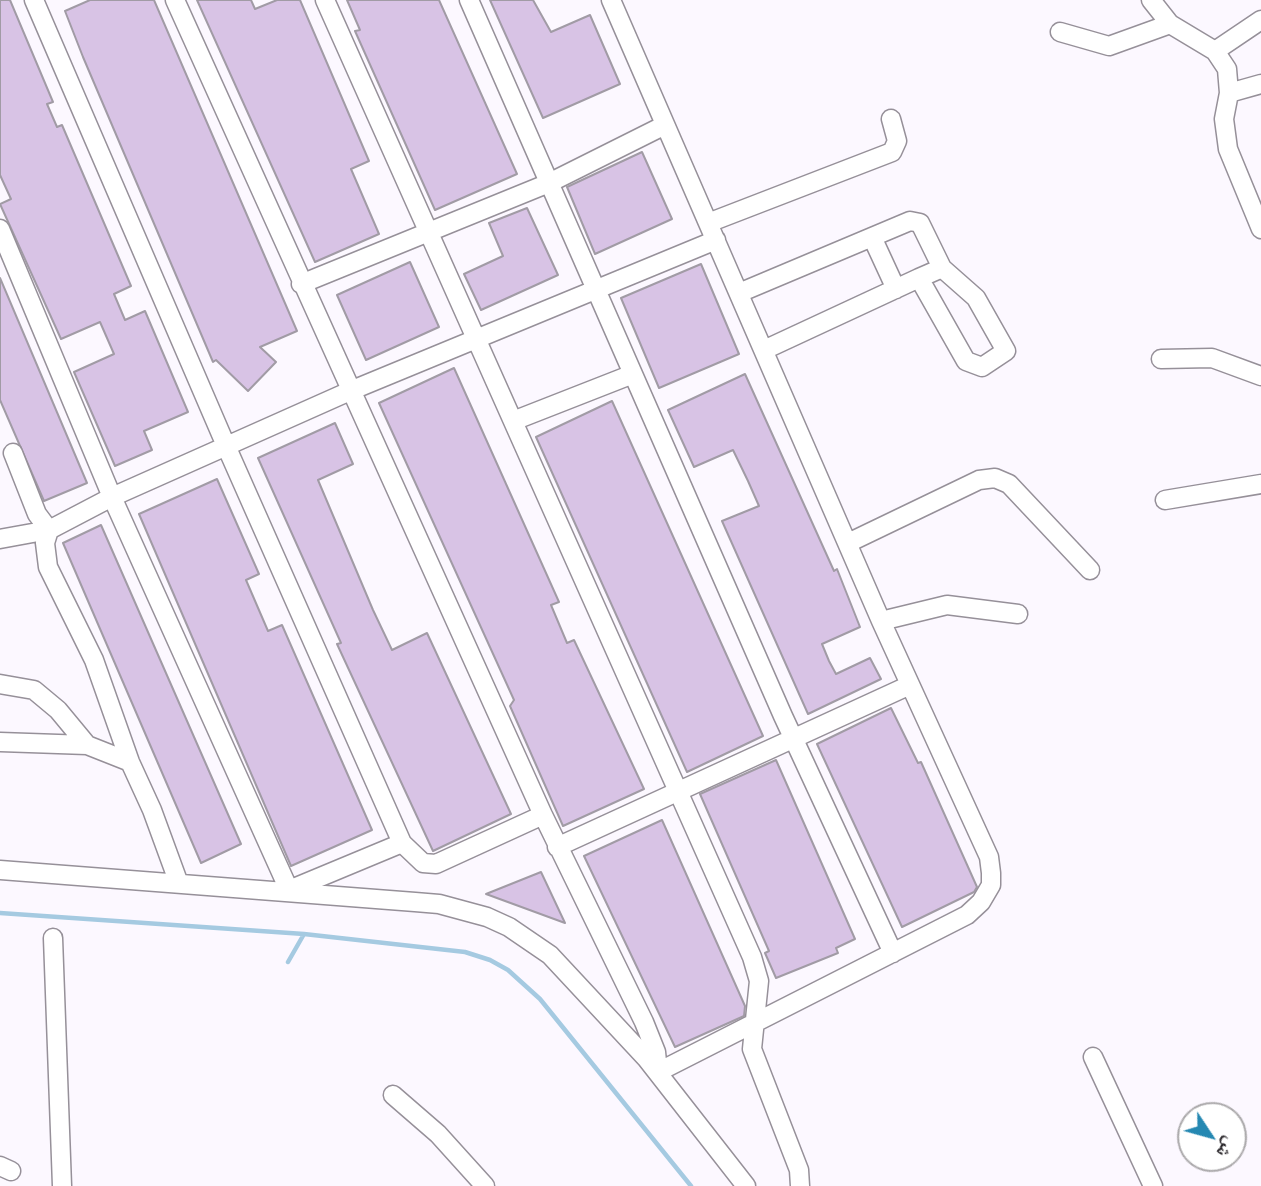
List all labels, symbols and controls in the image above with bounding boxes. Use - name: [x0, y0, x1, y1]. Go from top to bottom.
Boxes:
- north arrow: [1177, 1102, 1247, 1172]
- text: ش: [1213, 1134, 1243, 1163]

